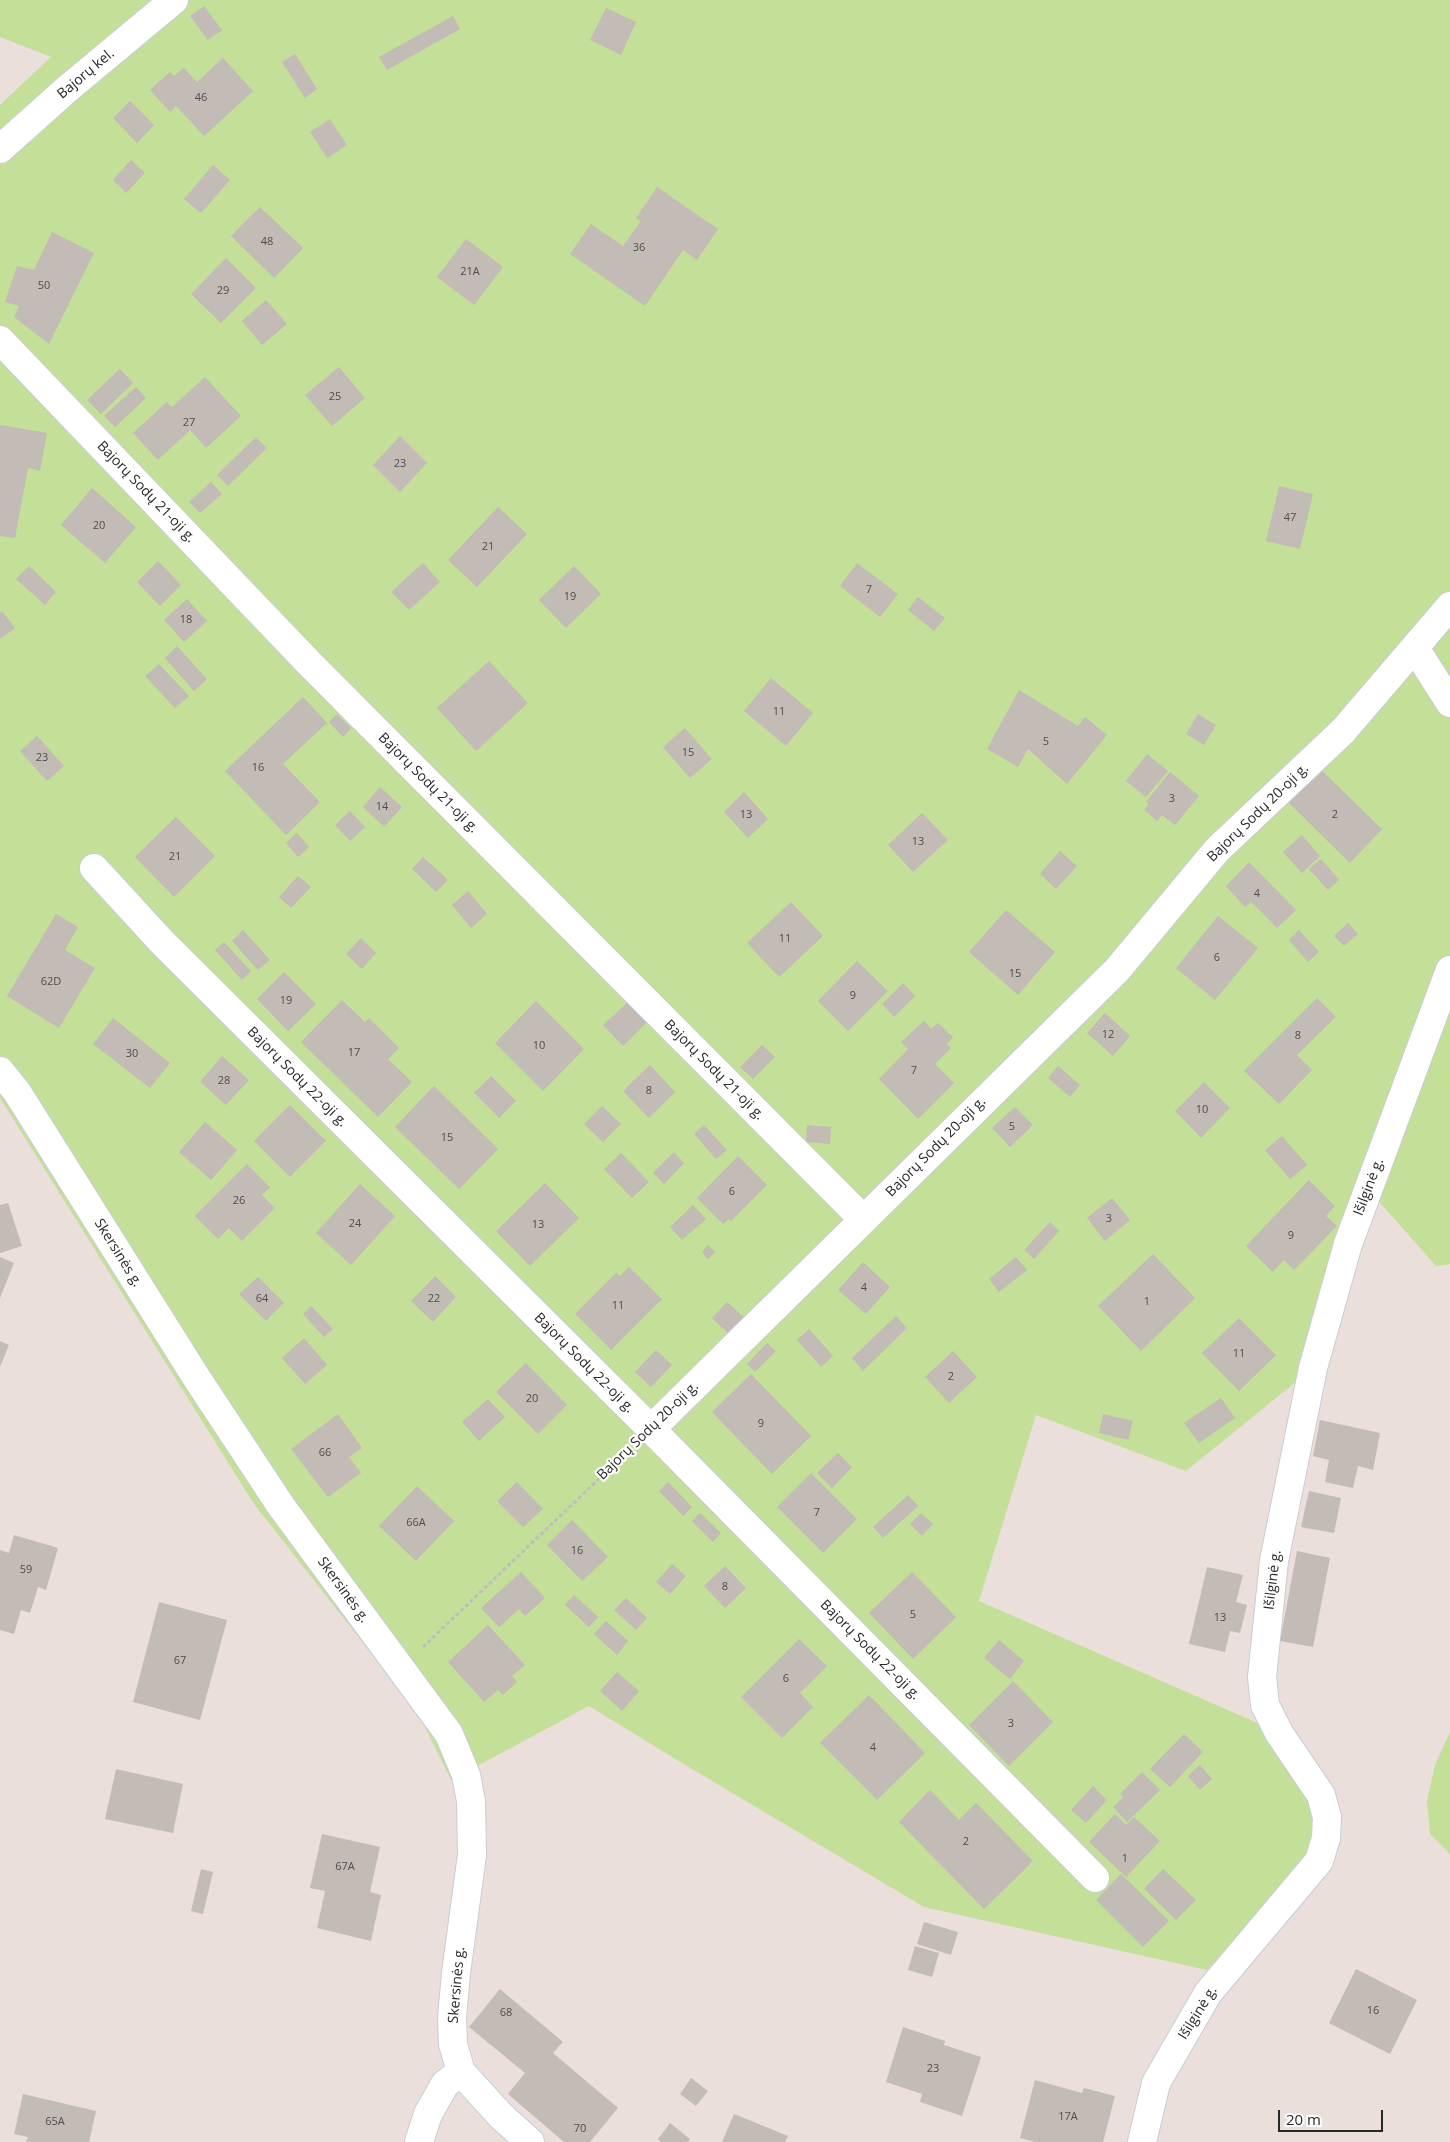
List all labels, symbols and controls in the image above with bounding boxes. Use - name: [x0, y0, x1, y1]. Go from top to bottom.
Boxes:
- street label: Bajorų kel.: [54, 45, 118, 103]
- house number: 46: [195, 91, 207, 105]
- house number: 48: [261, 235, 273, 249]
- house number: 36: [633, 241, 645, 255]
- house number: 21A: [460, 265, 480, 279]
- house number: 50: [38, 279, 50, 293]
- house number: 29: [217, 284, 229, 298]
- house number: 25: [329, 390, 341, 404]
- house number: 27: [183, 416, 195, 430]
- street label: Bajorų Sodų 21-oji g.: [93, 438, 199, 546]
- house number: 23: [394, 457, 406, 471]
- house number: 47: [1284, 511, 1296, 525]
- house number: 20: [93, 519, 105, 533]
- house number: 21: [482, 540, 494, 554]
- house number: 7: [866, 583, 872, 597]
- house number: 19: [564, 590, 576, 604]
- house number: 18: [180, 613, 192, 627]
- house number: 11: [773, 705, 785, 719]
- street label: Bajorų Sodų 21-oji g.: [374, 729, 482, 837]
- house number: 5: [1043, 735, 1049, 749]
- house number: 15: [682, 746, 694, 760]
- house number: 23: [36, 751, 48, 765]
- street label: Bajorų Sodų 20-oji g.: [1204, 760, 1312, 866]
- house number: 16: [252, 761, 264, 775]
- house number: 3: [1169, 792, 1175, 806]
- house number: 14: [376, 800, 388, 814]
- house number: 13: [740, 808, 752, 822]
- house number: 2: [1332, 808, 1338, 822]
- house number: 13: [912, 835, 924, 849]
- house number: 21: [169, 850, 181, 864]
- house number: 4: [1254, 887, 1260, 901]
- house number: 11: [779, 932, 791, 946]
- house number: 6: [1214, 951, 1220, 965]
- house number: 15: [1009, 967, 1021, 981]
- house number: 62D: [41, 975, 61, 989]
- house number: 9: [850, 989, 856, 1003]
- house number: 19: [280, 994, 292, 1008]
- street label: Bajorų Sodų 21-oji g.: [660, 1016, 768, 1124]
- street label: Bajorų Sodų 22-oji g.: [243, 1023, 351, 1131]
- house number: 12: [1102, 1028, 1114, 1042]
- house number: 8: [1295, 1029, 1301, 1043]
- house number: 10: [533, 1039, 545, 1053]
- house number: 17: [348, 1046, 360, 1060]
- house number: 30: [126, 1047, 138, 1061]
- house number: 7: [911, 1064, 917, 1078]
- house number: 28: [218, 1074, 230, 1088]
- house number: 8: [646, 1084, 652, 1098]
- street label: Bajorų Sodų 20-oji g.: [882, 1093, 990, 1201]
- house number: 10: [1196, 1103, 1208, 1117]
- house number: 5: [1009, 1120, 1015, 1134]
- house number: 15: [441, 1131, 453, 1145]
- street label: Išilginė g.: [1350, 1156, 1388, 1218]
- house number: 6: [729, 1185, 735, 1199]
- house number: 26: [233, 1194, 245, 1208]
- house number: 3: [1106, 1212, 1112, 1226]
- street label: Skersinės g.: [91, 1216, 145, 1290]
- house number: 24: [349, 1217, 361, 1231]
- house number: 13: [532, 1218, 544, 1232]
- house number: 9: [1288, 1229, 1294, 1243]
- house number: 4: [861, 1281, 867, 1295]
- house number: 64: [256, 1292, 268, 1306]
- house number: 22: [428, 1292, 440, 1306]
- house number: 1: [1144, 1295, 1150, 1309]
- house number: 11: [612, 1299, 624, 1313]
- street label: Bajorų Sodų 22-oji g.: [530, 1309, 638, 1417]
- house number: 11: [1233, 1347, 1245, 1361]
- house number: 2: [948, 1370, 954, 1384]
- street label: Bajorų Sodų 20-oji g.: [594, 1378, 702, 1484]
- house number: 20: [526, 1392, 538, 1406]
- house number: 9: [758, 1417, 764, 1431]
- house number: 66: [319, 1446, 331, 1460]
- house number: 7: [814, 1506, 820, 1520]
- house number: 66A: [406, 1516, 426, 1530]
- house number: 16: [571, 1544, 583, 1558]
- street label: Išilginė g.: [1261, 1549, 1285, 1611]
- street label: Skersinės g.: [314, 1554, 372, 1626]
- house number: 59: [20, 1563, 32, 1577]
- house number: 8: [722, 1580, 728, 1594]
- street label: Bajorų Sodų 22-oji g.: [816, 1596, 924, 1704]
- house number: 5: [910, 1608, 916, 1622]
- house number: 13: [1214, 1611, 1226, 1625]
- house number: 67: [174, 1654, 186, 1668]
- house number: 6: [783, 1672, 789, 1686]
- house number: 3: [1008, 1717, 1014, 1731]
- house number: 4: [870, 1741, 876, 1755]
- house number: 2: [963, 1835, 969, 1849]
- house number: 1: [1122, 1852, 1128, 1866]
- house number: 67A: [335, 1860, 355, 1874]
- street label: Skersinės g.: [445, 1946, 469, 2024]
- street label: Išilginė g.: [1175, 1983, 1221, 2043]
- house number: 16: [1367, 2004, 1379, 2018]
- house number: 68: [500, 2006, 512, 2020]
- house number: 23: [927, 2062, 939, 2076]
- scale bar: [1280, 2100, 1385, 2132]
- text: 20 m: [1286, 2109, 1321, 2129]
- house number: 17A: [1058, 2110, 1078, 2124]
- house number: 65A: [45, 2115, 65, 2129]
- house number: 70: [574, 2122, 586, 2136]

